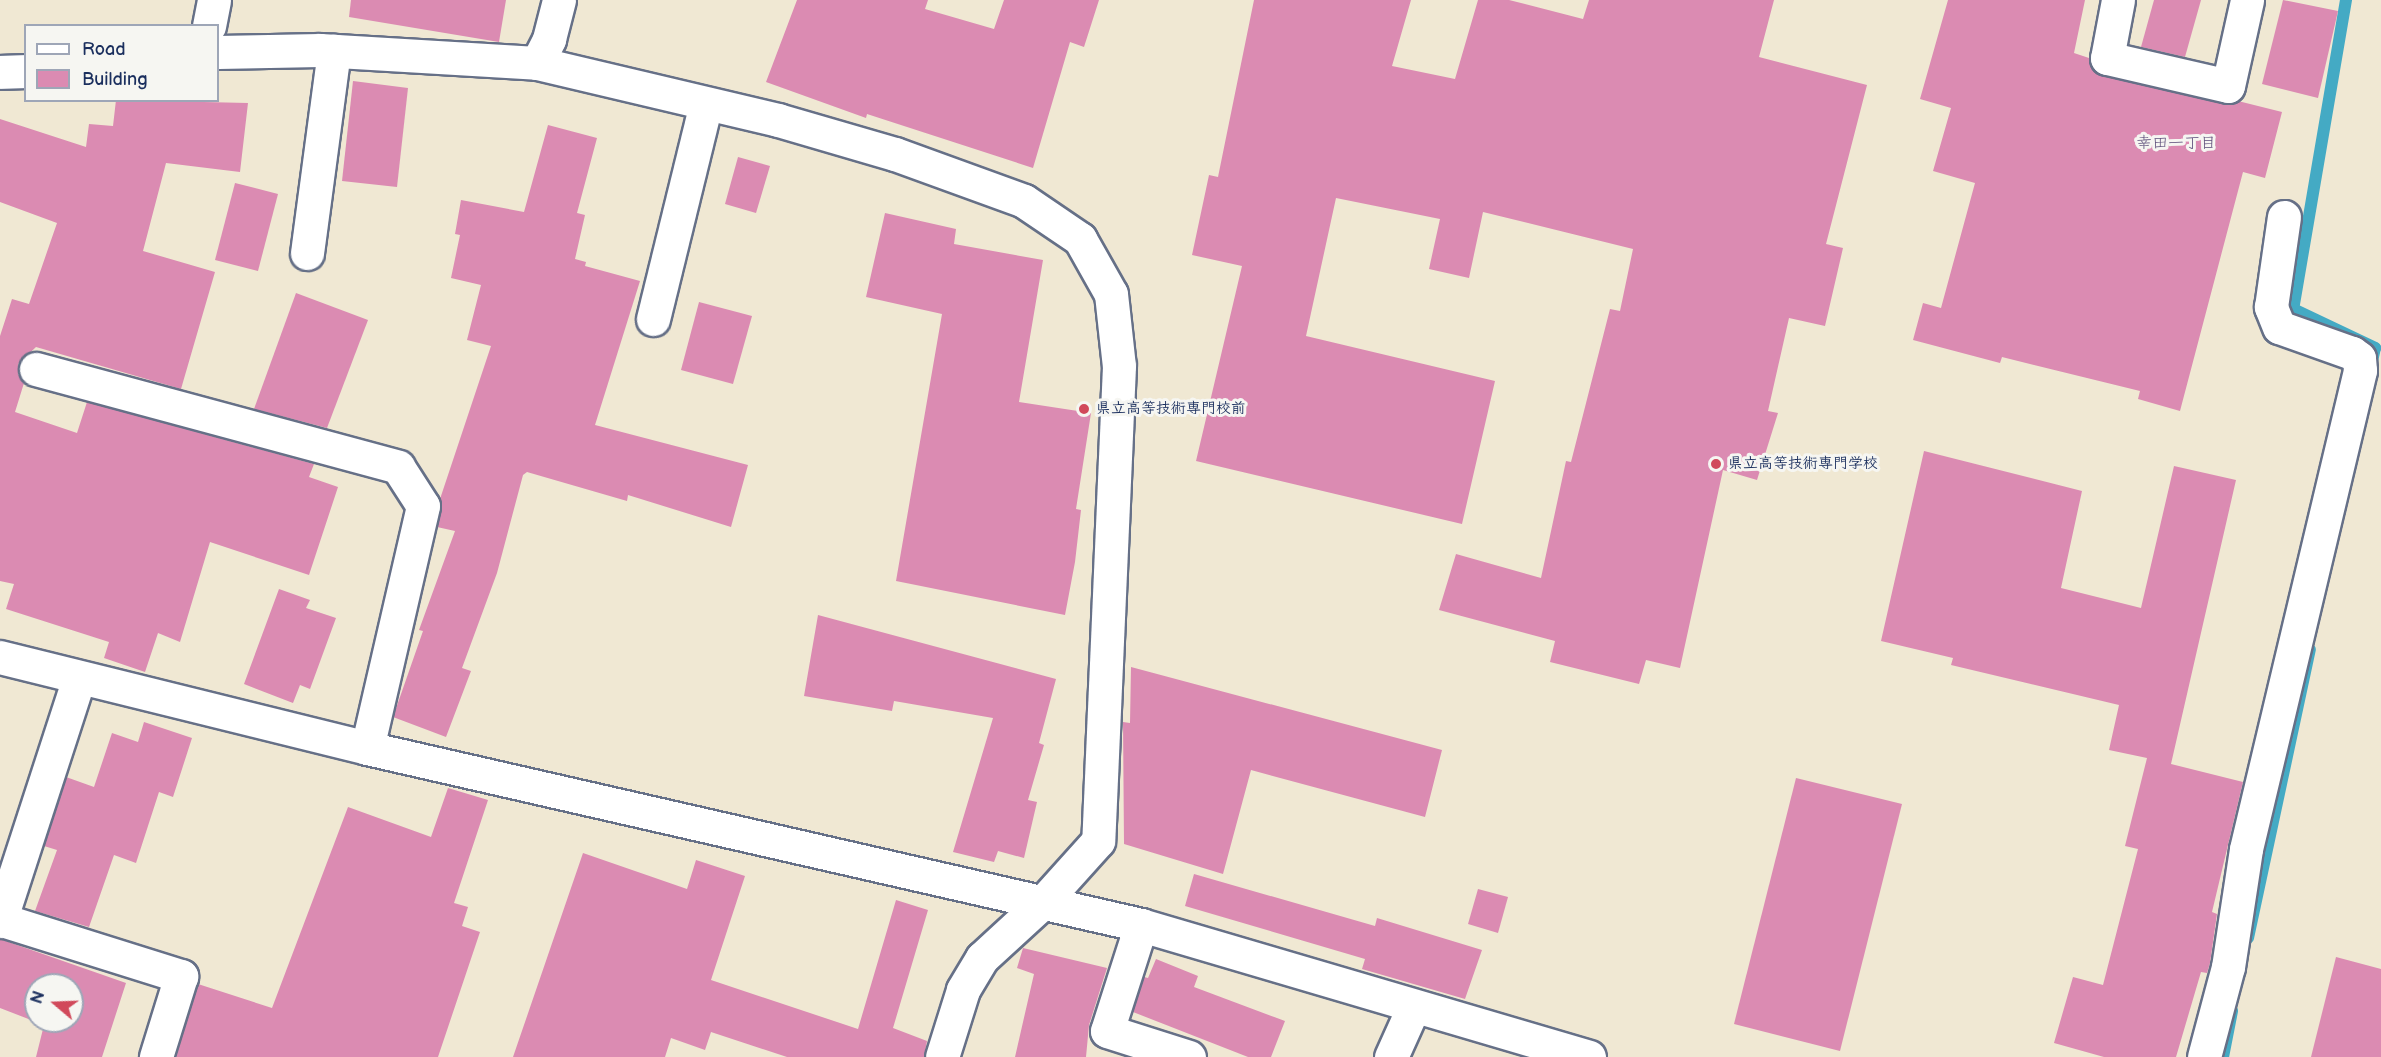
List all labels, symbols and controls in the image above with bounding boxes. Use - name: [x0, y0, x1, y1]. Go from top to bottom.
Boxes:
- legend: [24, 24, 219, 102]
- text: Road: [82, 39, 126, 60]
- text: Building: [82, 69, 148, 90]
- district label: 幸田一丁目: [2136, 134, 2216, 154]
- place label: 県立高等技術専門校前: [1096, 400, 1246, 418]
- marker: 県立高等技術専門校前: [1077, 402, 1091, 416]
- place label: 県立高等技術専門学校: [1728, 455, 1878, 473]
- marker: 県立高等技術専門学校: [1709, 457, 1723, 471]
- north arrow: [24, 973, 84, 1033]
- text: N: [27, 989, 49, 1006]

